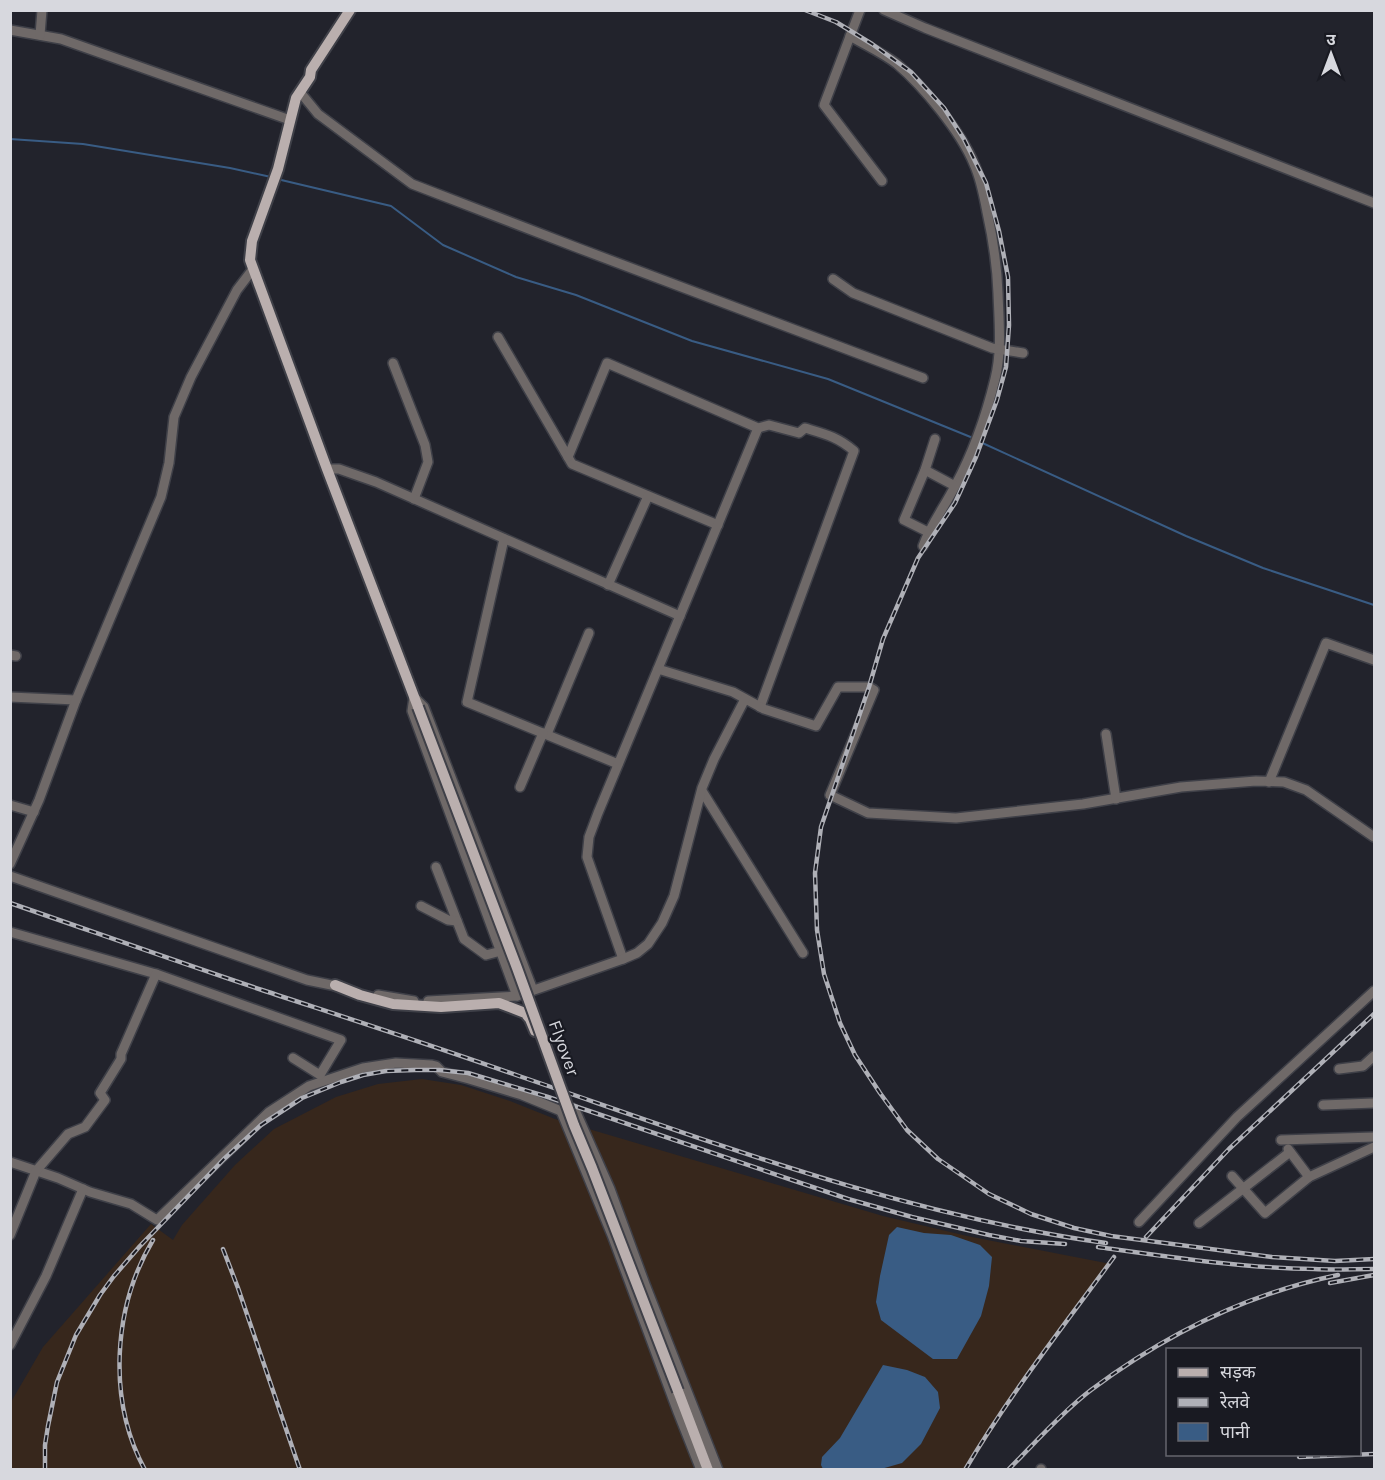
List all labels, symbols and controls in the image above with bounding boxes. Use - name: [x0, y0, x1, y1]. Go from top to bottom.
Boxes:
- north arrow: [1301, 24, 1361, 84]
- text: उ: [1326, 30, 1336, 49]
- street label: Flyover: [544, 1017, 584, 1079]
- legend: [1166, 1348, 1361, 1456]
- text: सड़क: [1220, 1361, 1257, 1383]
- text: रेलवे: [1219, 1391, 1251, 1413]
- text: पानी: [1220, 1421, 1250, 1443]

